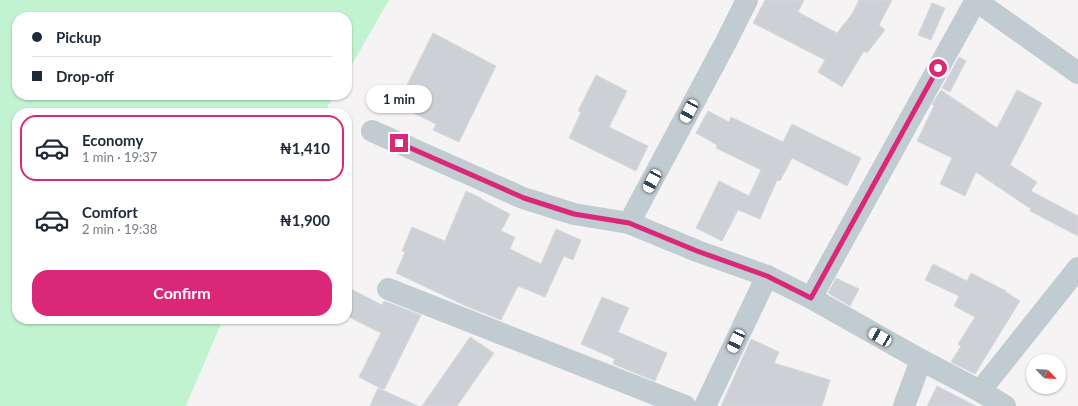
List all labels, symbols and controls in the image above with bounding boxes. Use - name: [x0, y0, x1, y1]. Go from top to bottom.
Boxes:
- text: Pickup: [56, 28, 101, 46]
- route start: [929, 59, 947, 77]
- text: Drop-off: [56, 67, 114, 85]
- callout: 1 min: [366, 85, 432, 113]
- text: 1 min: [383, 91, 415, 107]
- car: [678, 98, 700, 124]
- icon: car: [34, 130, 70, 166]
- text: Economy: [82, 131, 143, 149]
- route end: [390, 134, 408, 152]
- text: ₦1,410: [280, 139, 330, 157]
- text: 1 min · 19:37: [82, 149, 157, 165]
- car: [641, 168, 663, 194]
- icon: car: [34, 202, 70, 238]
- text: Comfort: [82, 203, 138, 221]
- text: ₦1,900: [280, 211, 330, 229]
- text: 2 min · 19:38: [82, 221, 157, 237]
- button: Confirm: [32, 270, 332, 316]
- car: [867, 326, 893, 348]
- car: [725, 328, 747, 354]
- north arrow: [1026, 354, 1066, 394]
- map controls: [1026, 354, 1066, 394]

